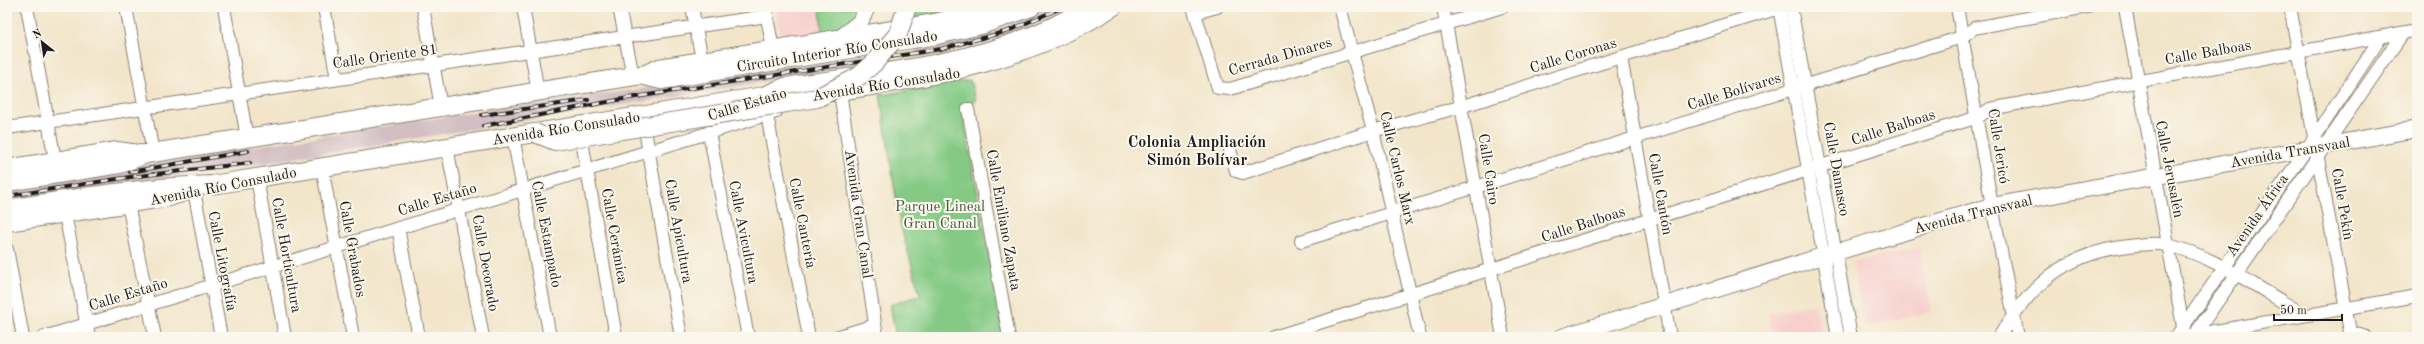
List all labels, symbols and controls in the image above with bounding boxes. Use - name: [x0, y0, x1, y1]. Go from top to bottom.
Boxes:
- north arrow: [22, 22, 62, 62]
- text: N: [31, 27, 45, 42]
- street label: Circuito Interior Río Consulado: [736, 29, 939, 76]
- street label: Cerrada Dinares: [1227, 35, 1334, 79]
- street label: Calle Coronas: [1528, 36, 1619, 77]
- street label: Calle Balboas: [2164, 38, 2253, 68]
- street label: Calle Oriente 81: [332, 43, 439, 72]
- street label: Avenida Río Consulado: [811, 66, 961, 105]
- street label: Calle Bolívares: [1686, 71, 1783, 114]
- street label: Calle Estaño: [706, 86, 789, 125]
- street label: Calle Balboas: [1850, 108, 1937, 149]
- street label: Calle Jericó: [1984, 108, 2011, 185]
- street label: Avenida Río Consulado: [491, 110, 641, 149]
- street label: Calle Carlos Marx: [1376, 110, 1417, 227]
- street label: Calle Jerusalén: [2152, 119, 2185, 219]
- street label: Calle Damasco: [1820, 121, 1851, 218]
- street label: Calle Cairo: [1474, 133, 1501, 206]
- district label: Colonia Ampliación Simón Bolívar: [1128, 135, 1266, 169]
- street label: Avenida Transvaal: [2229, 136, 2351, 171]
- street label: Calle Emiliano Zapata: [983, 148, 1022, 293]
- street label: Avenida Gran Canal: [841, 149, 874, 280]
- street label: Calle Cantón: [1645, 152, 1674, 236]
- street label: Avenida Río Consulado: [148, 166, 298, 209]
- street label: Calle Pekín: [2328, 167, 2355, 241]
- street label: Avenida África: [2222, 170, 2292, 260]
- street label: Calle Cantería: [785, 177, 818, 270]
- street label: Calle Apicultura: [661, 178, 694, 285]
- street label: Calle Estampado: [528, 180, 563, 289]
- street label: Calle Avicultura: [725, 180, 760, 286]
- street label: Calle Estaño: [396, 181, 479, 220]
- street label: Calle Cerámica: [598, 187, 629, 286]
- street label: Avenida Transvaal: [1913, 193, 2034, 237]
- street label: Calle Horticultura: [268, 196, 303, 315]
- street label: Calle Grabados: [336, 200, 367, 299]
- park label: Parque Lineal Gran Canal: [895, 200, 985, 232]
- street label: Calle Balboas: [1540, 205, 1627, 246]
- street label: Calle Litografía: [204, 210, 239, 313]
- street label: Calle Decorado: [469, 214, 500, 313]
- street label: Calle Estaño: [87, 276, 170, 315]
- scale bar: [2274, 296, 2342, 322]
- text: 50 m: [2280, 304, 2307, 317]

